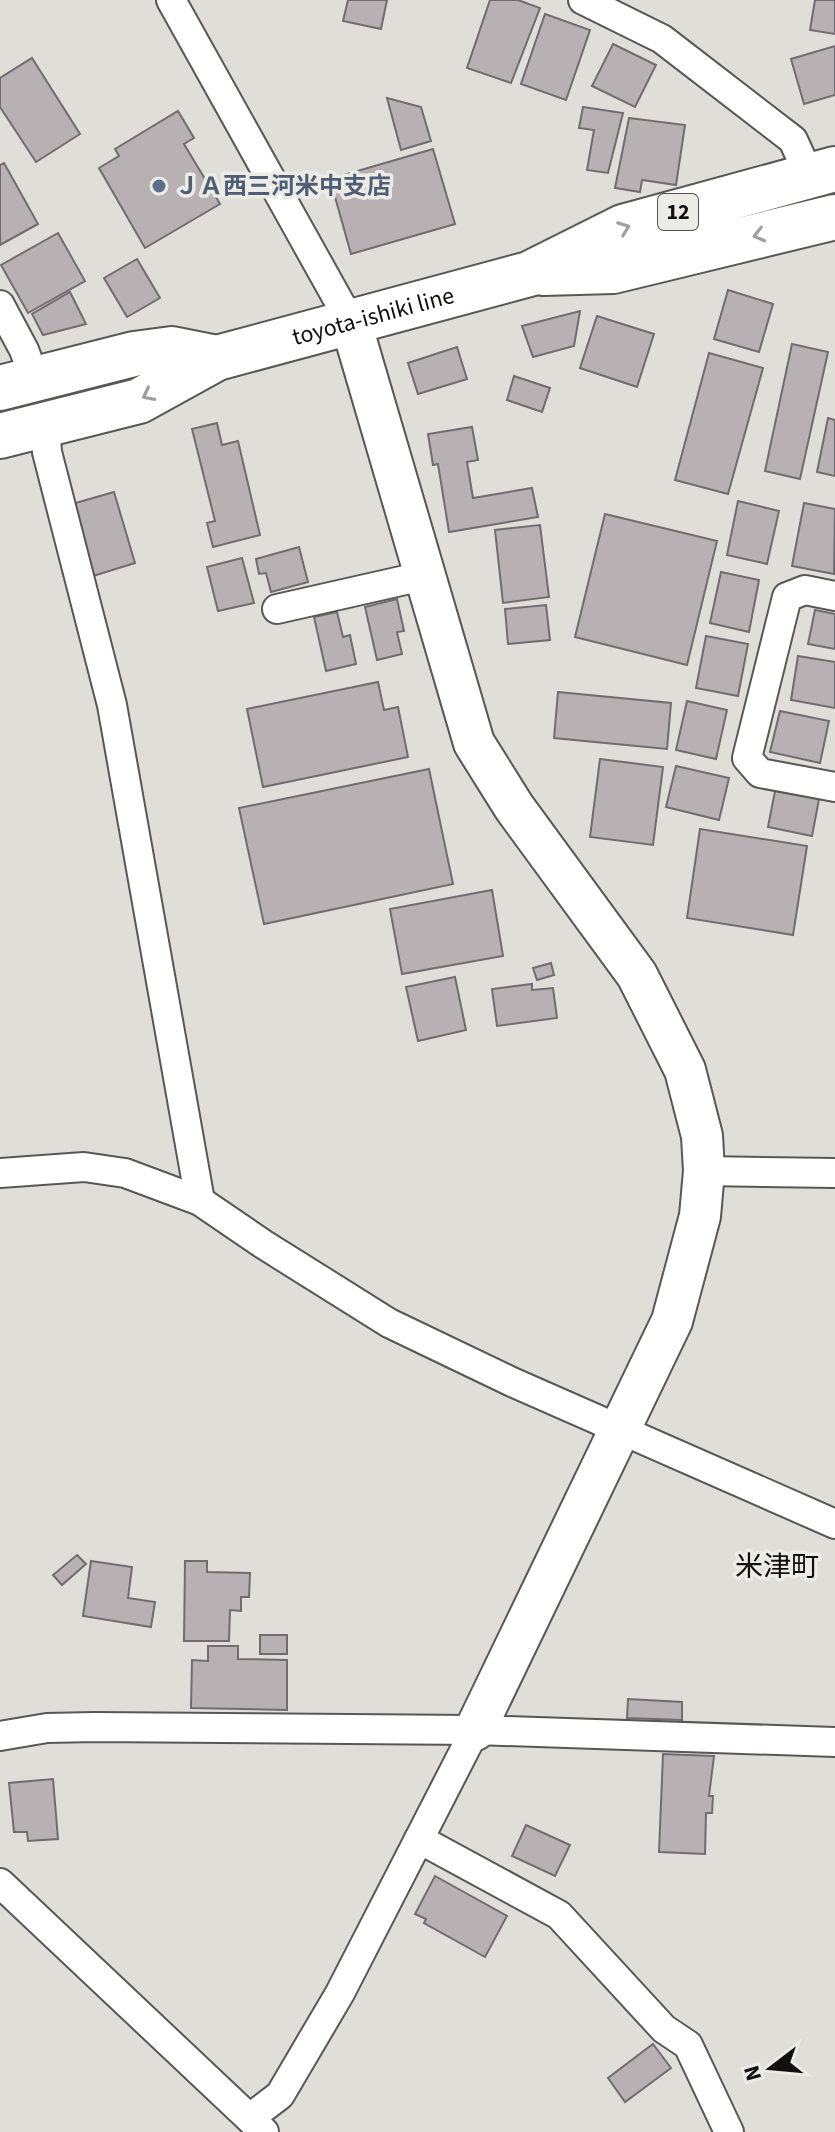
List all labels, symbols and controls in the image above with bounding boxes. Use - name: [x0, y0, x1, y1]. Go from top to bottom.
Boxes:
- place label: ＪＡ西三河米中支店: [175, 169, 391, 204]
- marker: ＪＡ西三河米中支店: [150, 177, 168, 195]
- road number: 12: [658, 194, 698, 230]
- one-way arrow: [616, 221, 630, 238]
- one-way arrow: [753, 226, 767, 243]
- street label: toyota-ishiki line: [288, 277, 458, 354]
- one-way arrow: [142, 386, 157, 401]
- district label: 米津町: [735, 1547, 819, 1587]
- north arrow: [731, 2028, 811, 2108]
- text: N: [735, 2062, 770, 2085]

